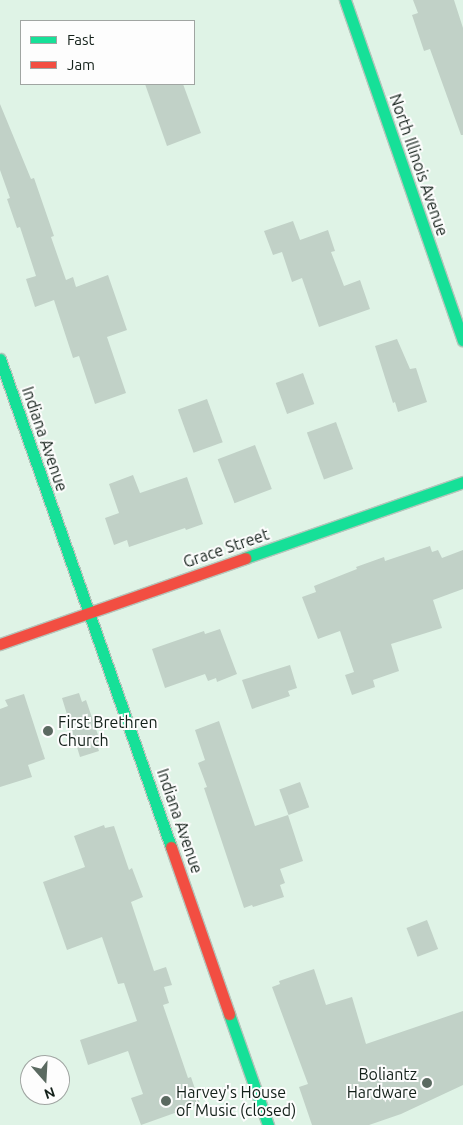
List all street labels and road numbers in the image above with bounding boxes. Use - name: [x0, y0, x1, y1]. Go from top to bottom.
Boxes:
- street label: North Illinois Avenue: [386, 91, 452, 239]
- street label: Indiana Avenue: [18, 384, 72, 494]
- street label: Grace Street: [181, 524, 271, 572]
- street label: Indiana Avenue: [153, 766, 207, 876]

